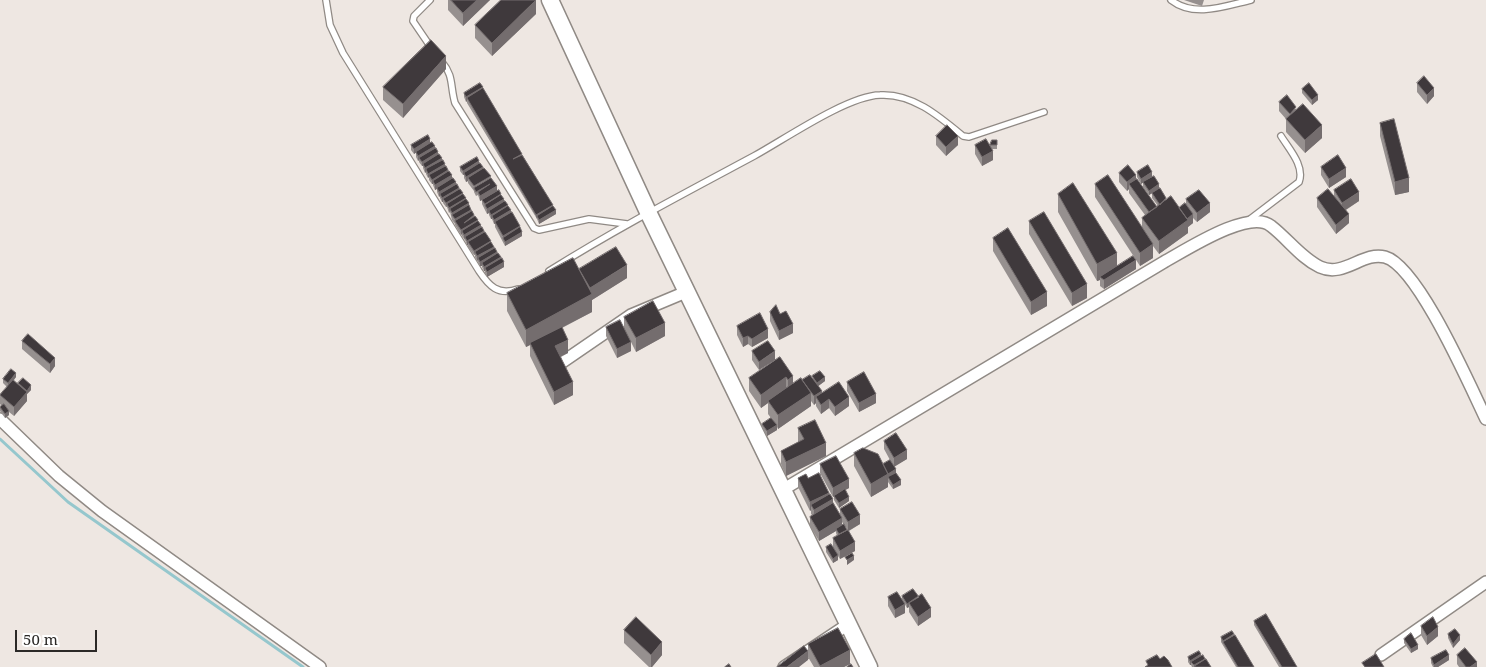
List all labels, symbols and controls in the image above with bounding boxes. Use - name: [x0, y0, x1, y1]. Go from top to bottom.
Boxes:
- scale bar: [18, 620, 100, 652]
- text: 50 m: [23, 629, 58, 649]

